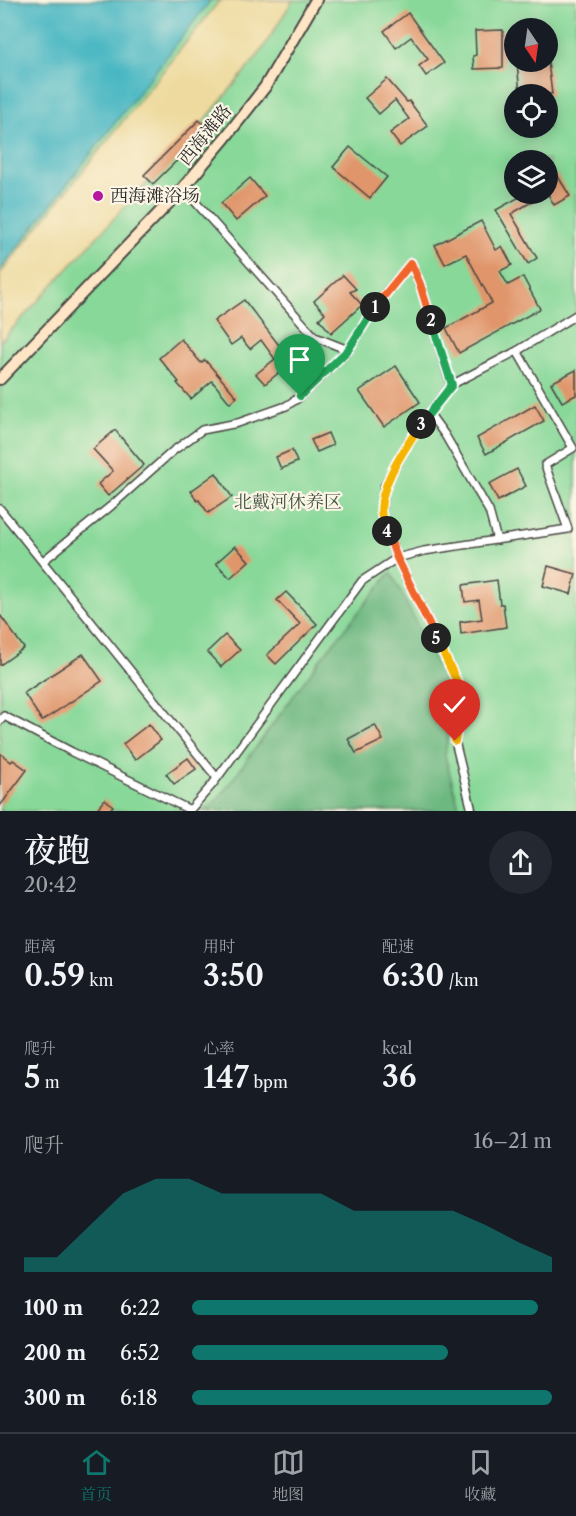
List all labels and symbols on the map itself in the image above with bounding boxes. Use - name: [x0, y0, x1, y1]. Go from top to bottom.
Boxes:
- north arrow: [504, 18, 558, 72]
- street label: 西海滩路: [174, 100, 236, 170]
- place label: 西海滩浴场: [110, 185, 200, 207]
- marker: 西海滩浴场: [91, 189, 105, 203]
- pin: 1: [360, 292, 390, 322]
- pin: 2: [416, 305, 446, 335]
- pin: [274, 334, 325, 396]
- pin: 3: [406, 409, 436, 439]
- park label: 北戴河休养区: [234, 491, 342, 513]
- pin: 4: [372, 516, 402, 546]
- pin: 5: [421, 623, 451, 653]
- pin: [429, 679, 480, 741]

